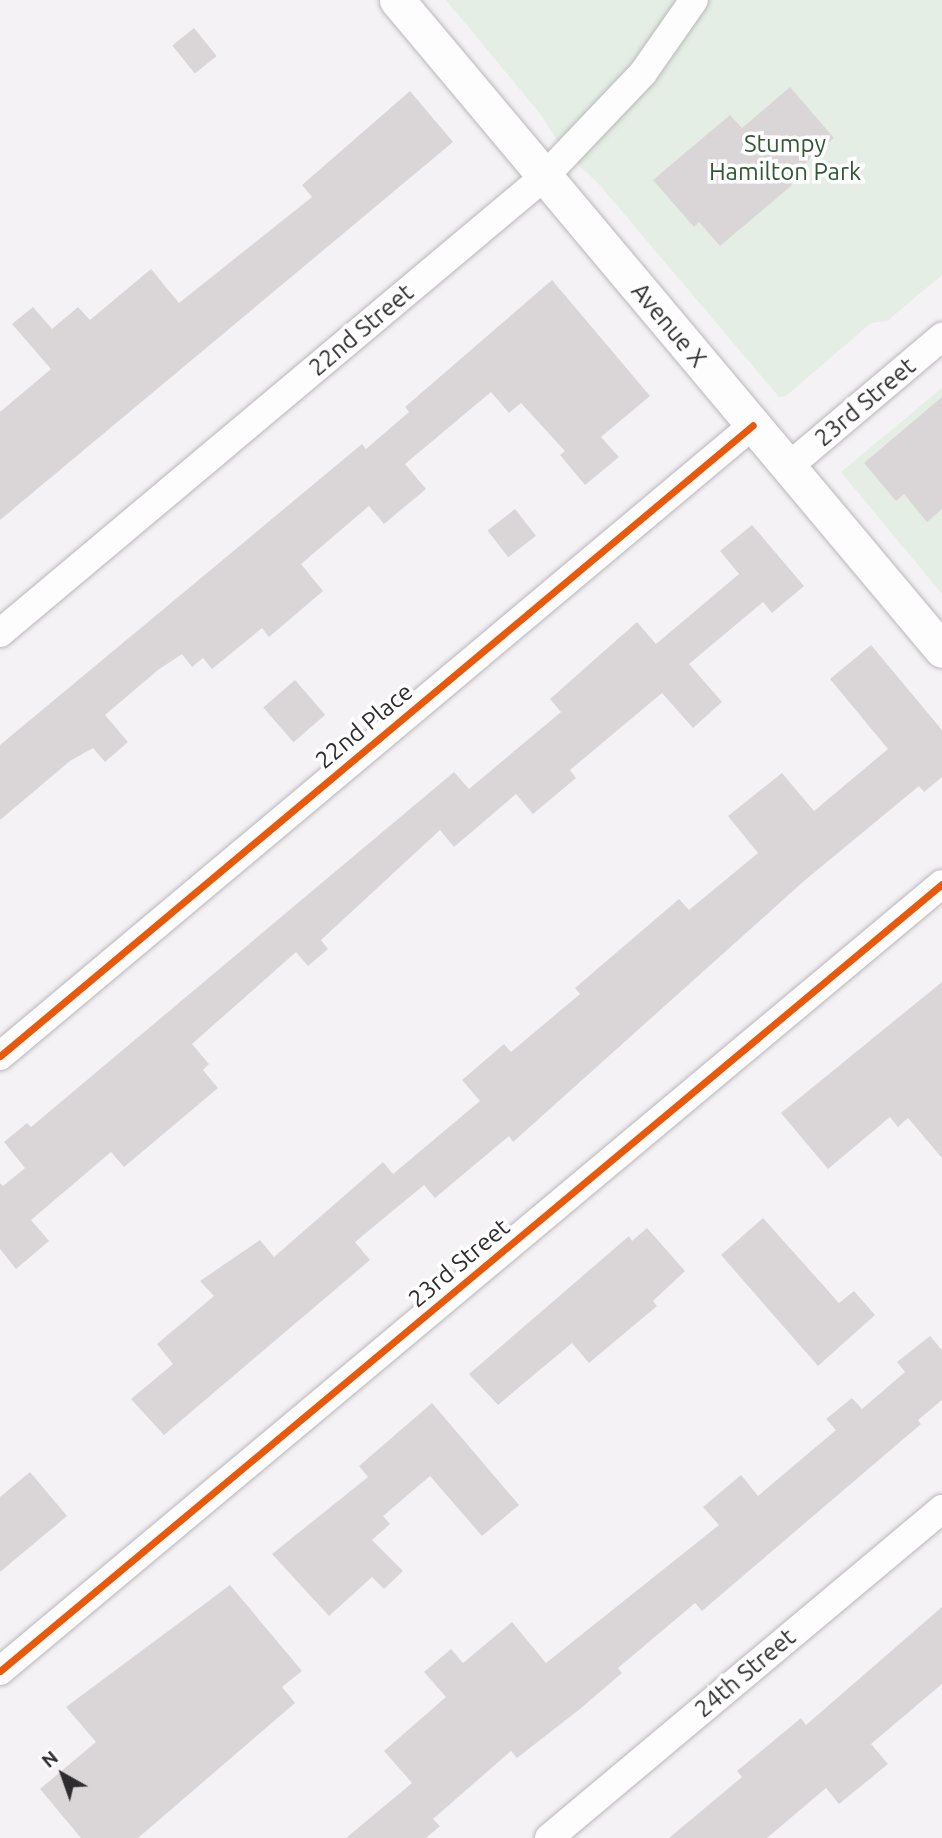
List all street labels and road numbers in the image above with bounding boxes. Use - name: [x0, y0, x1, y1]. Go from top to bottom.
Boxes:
- street label: Avenue X: [625, 277, 713, 373]
- street label: 22nd Street: [303, 278, 419, 382]
- street label: 23rd Street: [809, 352, 921, 452]
- street label: 22nd Place: [310, 677, 418, 775]
- street label: 23rd Street: [403, 1213, 515, 1313]
- street label: 24th Street: [689, 1623, 801, 1723]

